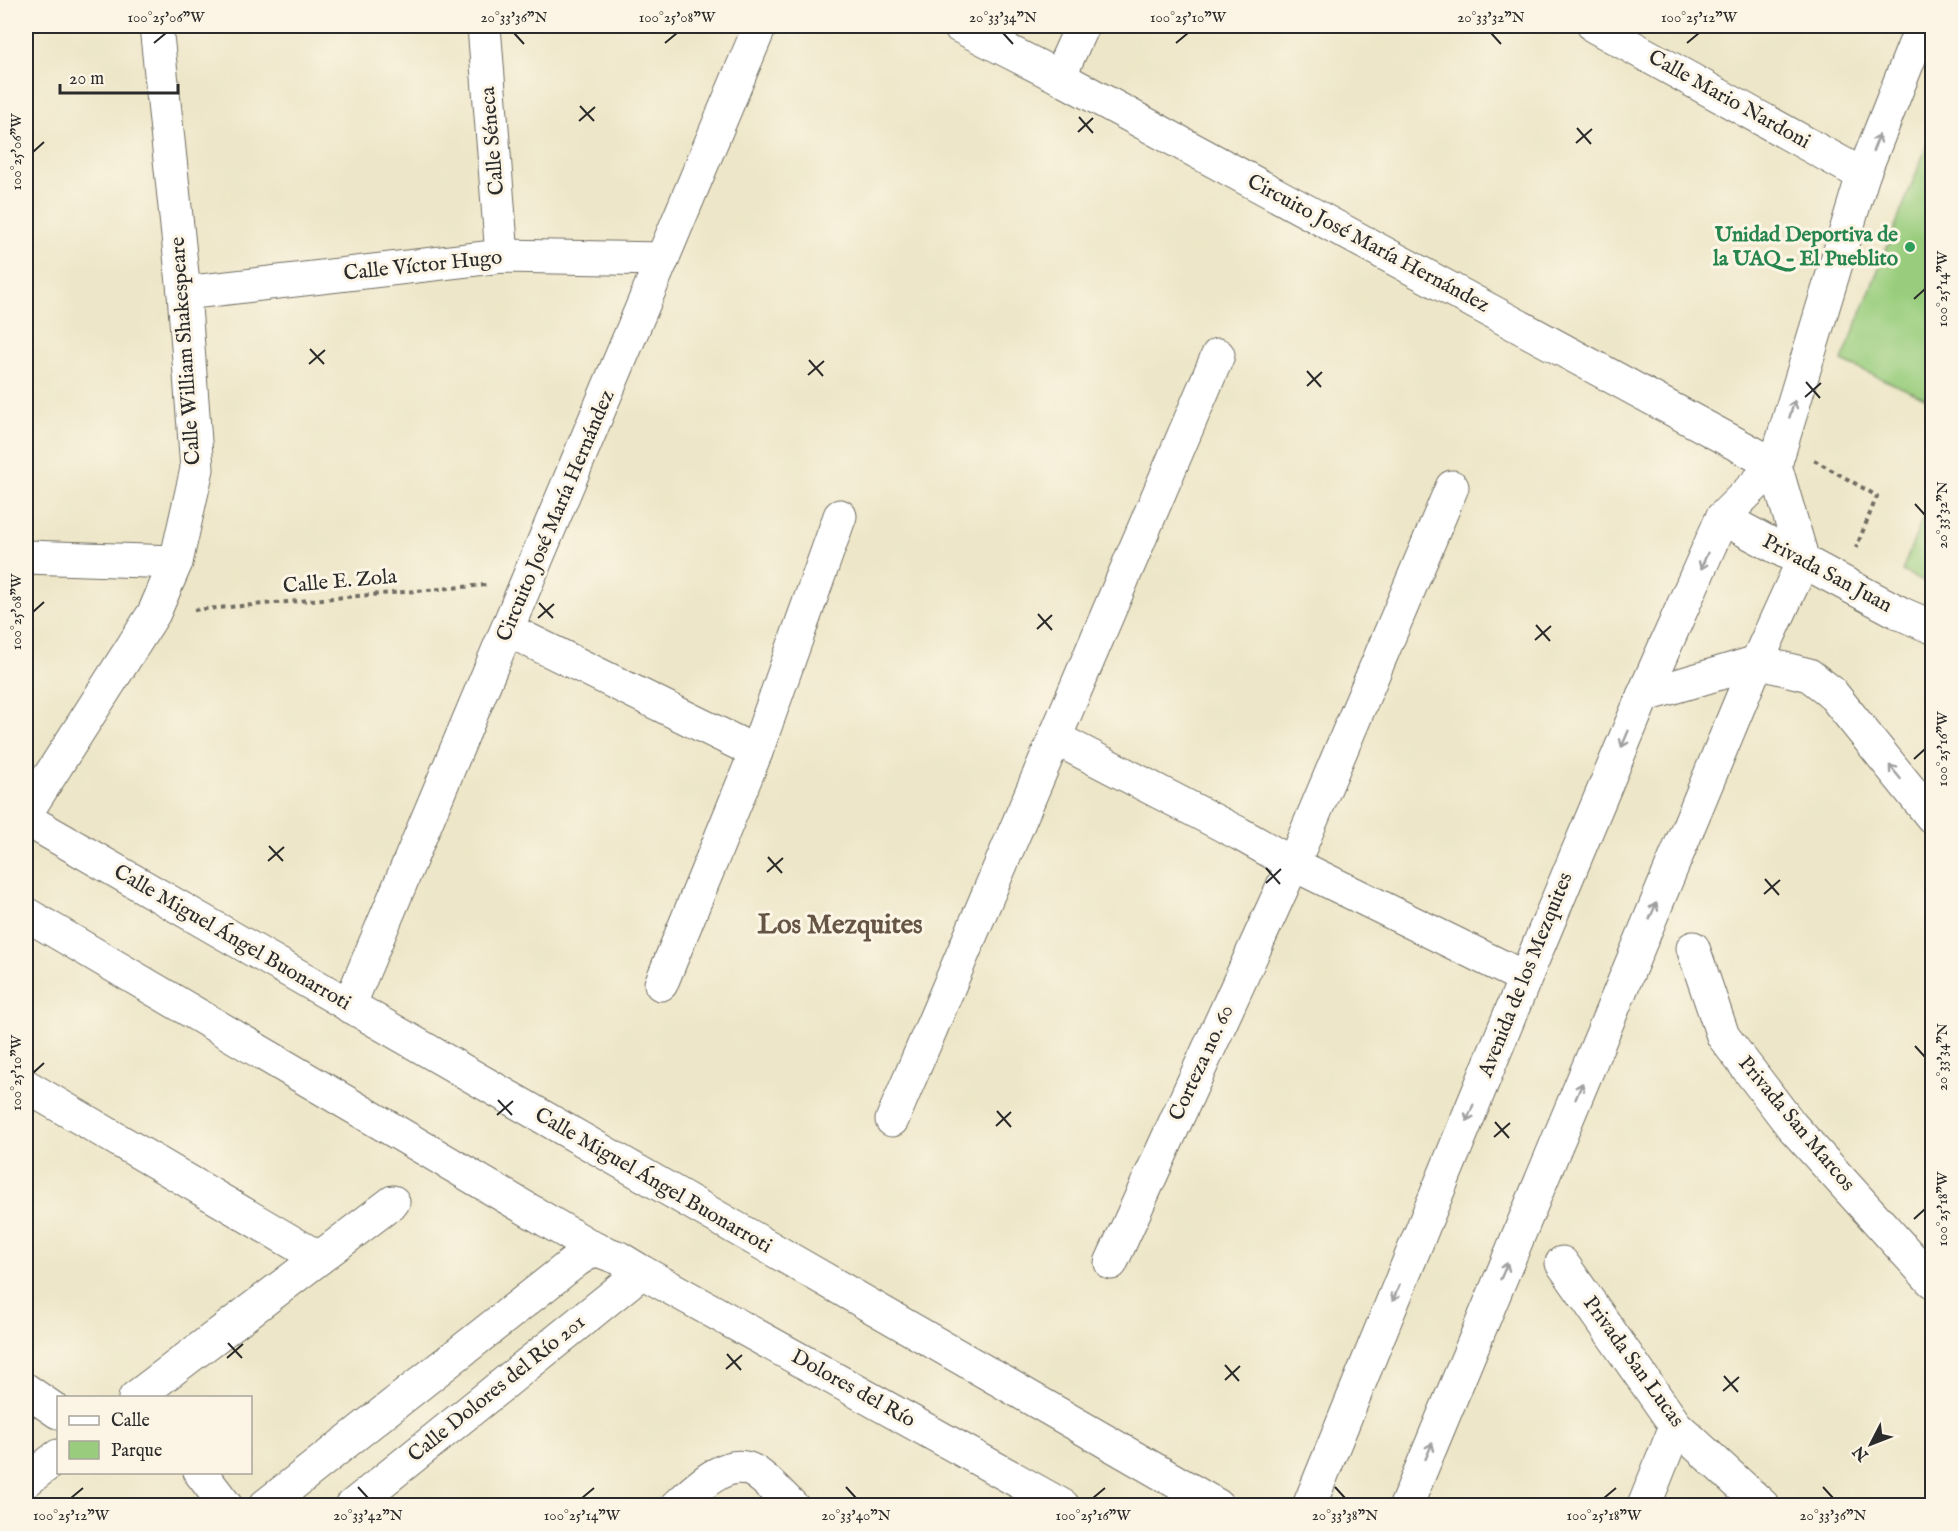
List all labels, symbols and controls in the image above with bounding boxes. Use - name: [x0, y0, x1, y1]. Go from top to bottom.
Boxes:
- text: 100°25'06"W: [127, 8, 205, 27]
- text: 20°33'36"N: [481, 8, 547, 27]
- text: 100°25'08"W: [639, 8, 716, 27]
- text: 20°33'34"N: [969, 8, 1037, 27]
- text: 100°25'10"W: [1150, 8, 1227, 27]
- text: 20°33'32"N: [1457, 8, 1525, 27]
- text: 100°25'12"W: [1661, 8, 1738, 27]
- street label: Calle Mario Nardoni: [1643, 44, 1815, 156]
- scale bar: [60, 57, 178, 95]
- text: 20 m: [69, 68, 104, 91]
- street label: Calle Séneca: [475, 85, 511, 196]
- text: 100°25'06"W: [7, 113, 26, 191]
- one-way arrow: [1871, 134, 1882, 152]
- street label: Circuito José María Hernández: [1242, 169, 1494, 320]
- place label: Unidad Deportiva de la UAQ - El Pueblito: [1712, 222, 1899, 273]
- street label: Calle William Shakespeare: [165, 236, 207, 466]
- marker: Unidad Deportiva de la UAQ - El Pueblito: [1903, 240, 1917, 254]
- street label: Calle Víctor Hugo: [342, 244, 504, 288]
- text: 100°25'14"W: [1933, 250, 1952, 327]
- street label: Circuito José María Hernández: [491, 386, 621, 646]
- one-way arrow: [1787, 400, 1798, 419]
- text: 20°33'32"N: [1933, 481, 1952, 549]
- street label: Privada San Juan: [1757, 528, 1897, 620]
- one-way arrow: [1698, 551, 1709, 569]
- street label: Calle E. Zola: [282, 563, 399, 600]
- text: 100°25'08"W: [7, 573, 26, 650]
- text: 100°25'16"W: [1933, 711, 1952, 787]
- one-way arrow: [1619, 729, 1630, 747]
- one-way arrow: [1889, 764, 1902, 780]
- street label: Calle Miguel Ángel Buonarroti: [108, 858, 356, 1017]
- street label: Avenida de los Mezquites: [1472, 869, 1579, 1082]
- one-way arrow: [1648, 903, 1659, 921]
- district label: Los Mezquites: [757, 909, 923, 943]
- street label: Corteza no. 60: [1163, 1001, 1241, 1125]
- text: 20°33'34"N: [1933, 1023, 1952, 1091]
- text: 100°25'10"W: [7, 1034, 26, 1111]
- street label: Privada San Marcos: [1732, 1051, 1860, 1197]
- one-way arrow: [1573, 1083, 1585, 1101]
- street label: Calle Miguel Ángel Buonarroti: [529, 1101, 777, 1260]
- one-way arrow: [1464, 1103, 1475, 1121]
- text: 100°25'18"W: [1933, 1171, 1952, 1246]
- one-way arrow: [1499, 1263, 1510, 1281]
- one-way arrow: [1390, 1284, 1401, 1302]
- street label: Privada San Lucas: [1576, 1291, 1690, 1433]
- street label: Calle Dolores del Río 201: [403, 1309, 591, 1469]
- street label: Dolores del Río: [786, 1344, 920, 1434]
- legend: [57, 1396, 252, 1474]
- text: Calle: [111, 1410, 150, 1433]
- north arrow: [1841, 1414, 1901, 1474]
- text: Parque: [111, 1440, 162, 1463]
- text: N: [1849, 1441, 1874, 1465]
- one-way arrow: [1424, 1443, 1435, 1461]
- text: 100°25'12"W: [33, 1506, 110, 1525]
- text: 20°33'42"N: [333, 1506, 403, 1525]
- text: 100°25'14"W: [544, 1506, 621, 1525]
- text: 20°33'40"N: [821, 1506, 891, 1525]
- text: 100°25'16"W: [1055, 1506, 1131, 1525]
- text: 20°33'38"N: [1312, 1506, 1378, 1525]
- text: 100°25'18"W: [1567, 1506, 1642, 1525]
- text: 20°33'36"N: [1800, 1506, 1866, 1525]

